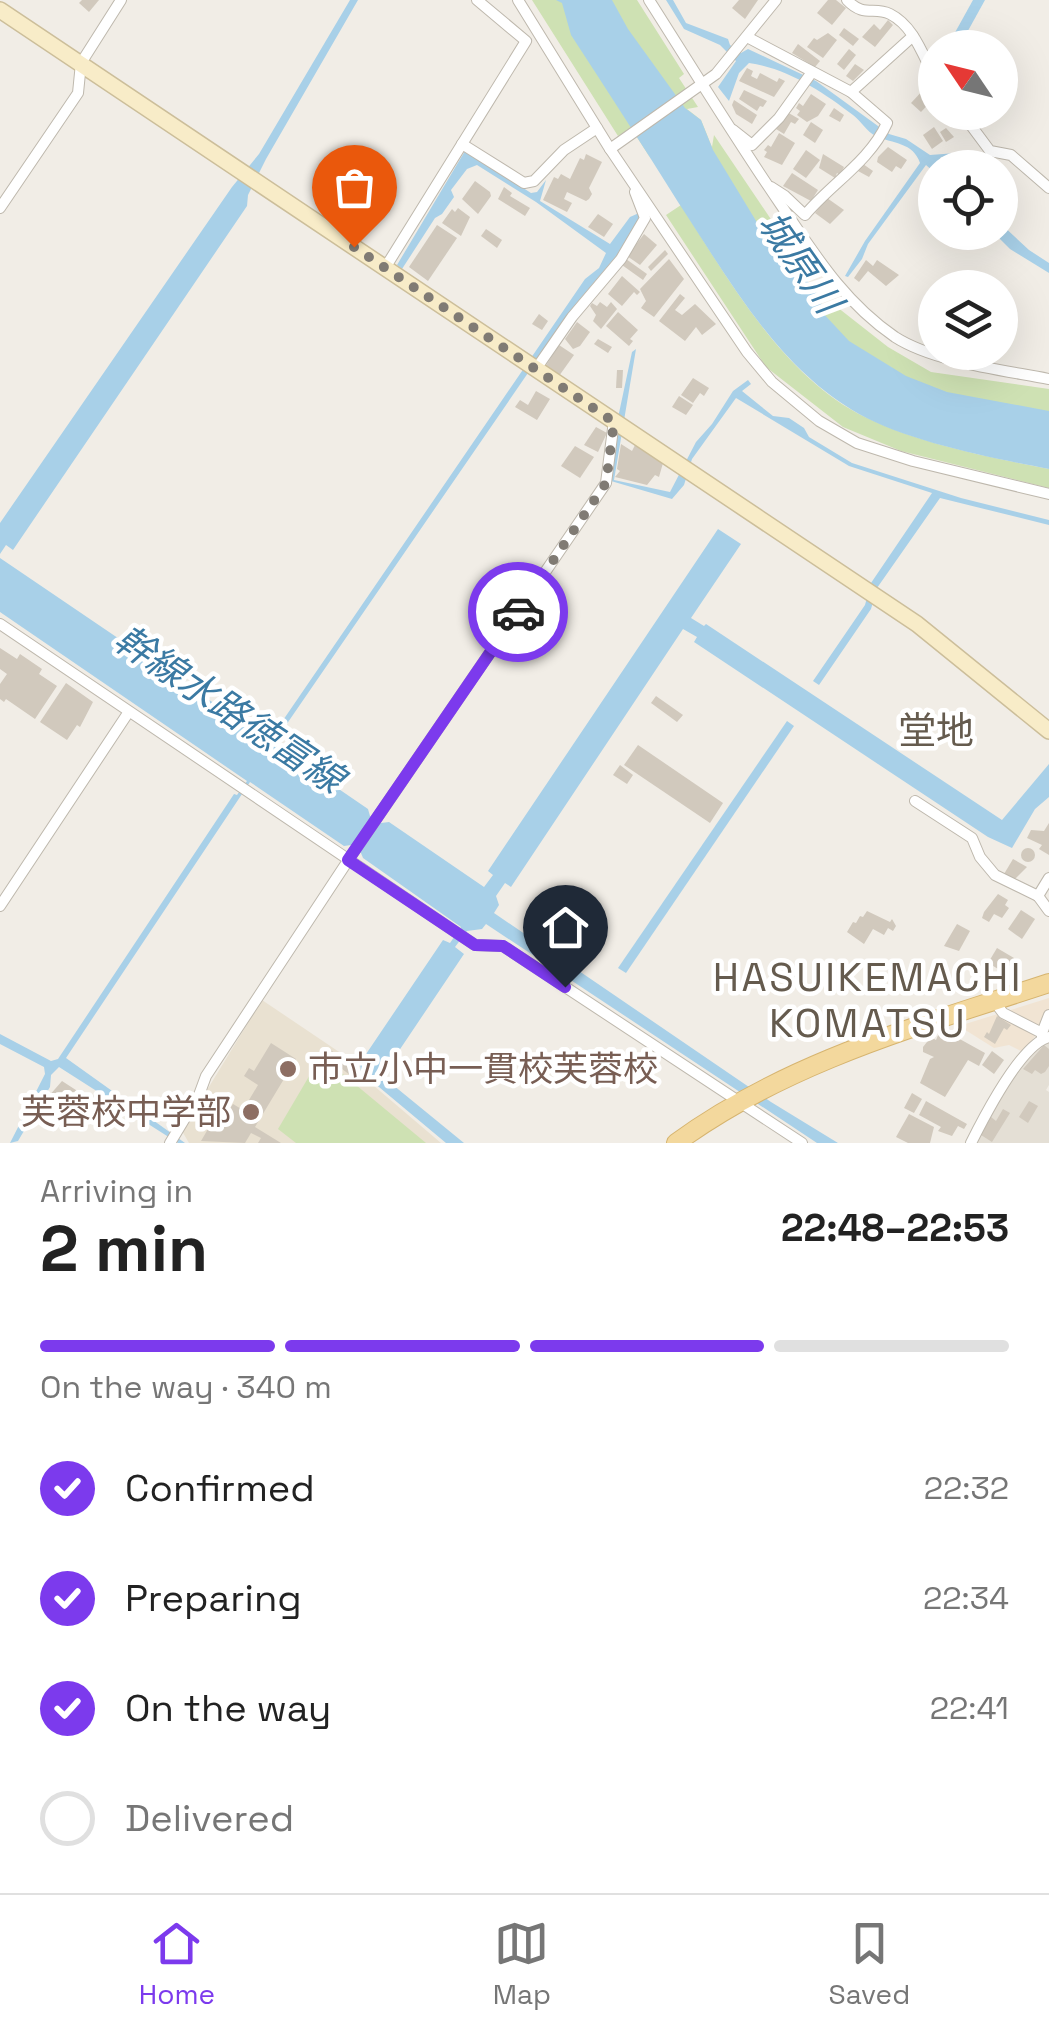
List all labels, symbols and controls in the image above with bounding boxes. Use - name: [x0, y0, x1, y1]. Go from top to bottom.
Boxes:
- north arrow: [918, 30, 1018, 130]
- map controls: [918, 30, 1018, 370]
- pin: [312, 145, 397, 248]
- button: locate: [918, 150, 1018, 250]
- icon: bag: [327, 160, 382, 215]
- water label: 城原川: [748, 202, 855, 326]
- button: layers: [918, 270, 1018, 370]
- courier: [468, 562, 568, 662]
- icon: car: [491, 585, 546, 640]
- water label: 幹線水路徳富線: [105, 615, 356, 806]
- district label: 堂地: [898, 707, 974, 755]
- pin: [523, 885, 608, 988]
- icon: home: [538, 900, 593, 955]
- district label: HASUIKEMACHI KOMATSU: [713, 952, 1023, 1049]
- place label: 市立小中一貫校芙蓉校: [308, 1047, 658, 1091]
- marker: 市立小中一貫校芙蓉校: [277, 1058, 299, 1080]
- place label: 芙蓉校中学部: [21, 1090, 231, 1134]
- marker: 芙蓉校中学部: [240, 1101, 262, 1123]
- text: Arriving in: [40, 1171, 193, 1211]
- text: 22:48–22:53: [781, 1204, 1009, 1252]
- text: 2 min: [40, 1207, 208, 1290]
- text: On the way · 340 m: [40, 1367, 332, 1407]
- icon: check: [40, 1461, 95, 1516]
- text: Confirmed: [125, 1464, 315, 1512]
- text: 22:32: [924, 1468, 1009, 1508]
- icon: check: [40, 1571, 95, 1626]
- text: Preparing: [125, 1574, 302, 1622]
- text: 22:34: [923, 1578, 1009, 1618]
- icon: check: [40, 1681, 95, 1736]
- text: On the way: [125, 1684, 331, 1732]
- text: 22:41: [930, 1688, 1009, 1728]
- text: Delivered: [125, 1794, 294, 1842]
- tab: Home: [139, 1916, 215, 2012]
- tab: Map: [493, 1916, 551, 2012]
- tab: Saved: [829, 1916, 910, 2012]

